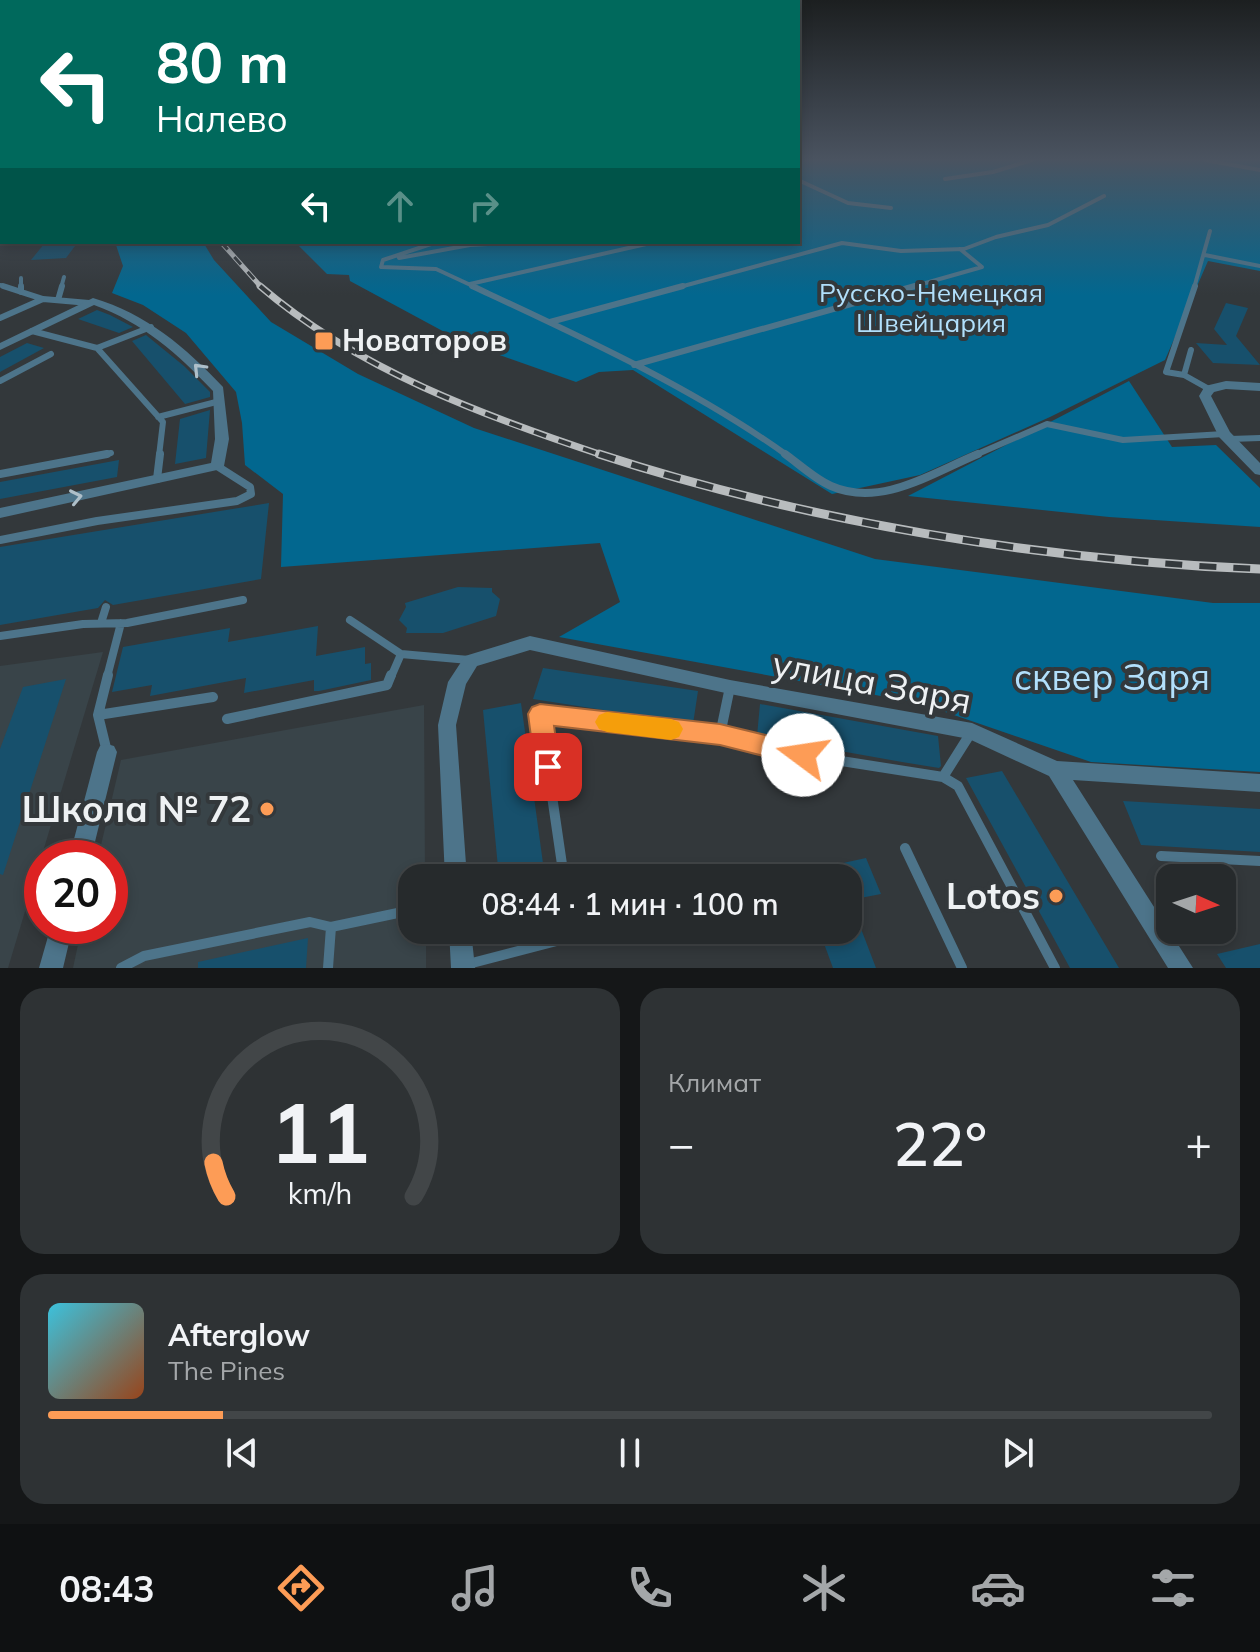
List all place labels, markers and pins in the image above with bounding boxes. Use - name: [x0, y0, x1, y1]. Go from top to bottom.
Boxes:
- place label: Новаторов: [342, 321, 507, 359]
- marker: Новаторов: [313, 330, 335, 352]
- pin: [514, 733, 582, 801]
- place label: Школа № 72: [22, 786, 251, 831]
- marker: Школа № 72: [258, 800, 276, 818]
- place label: Lotos: [946, 873, 1040, 918]
- marker: Lotos: [1047, 887, 1065, 905]

